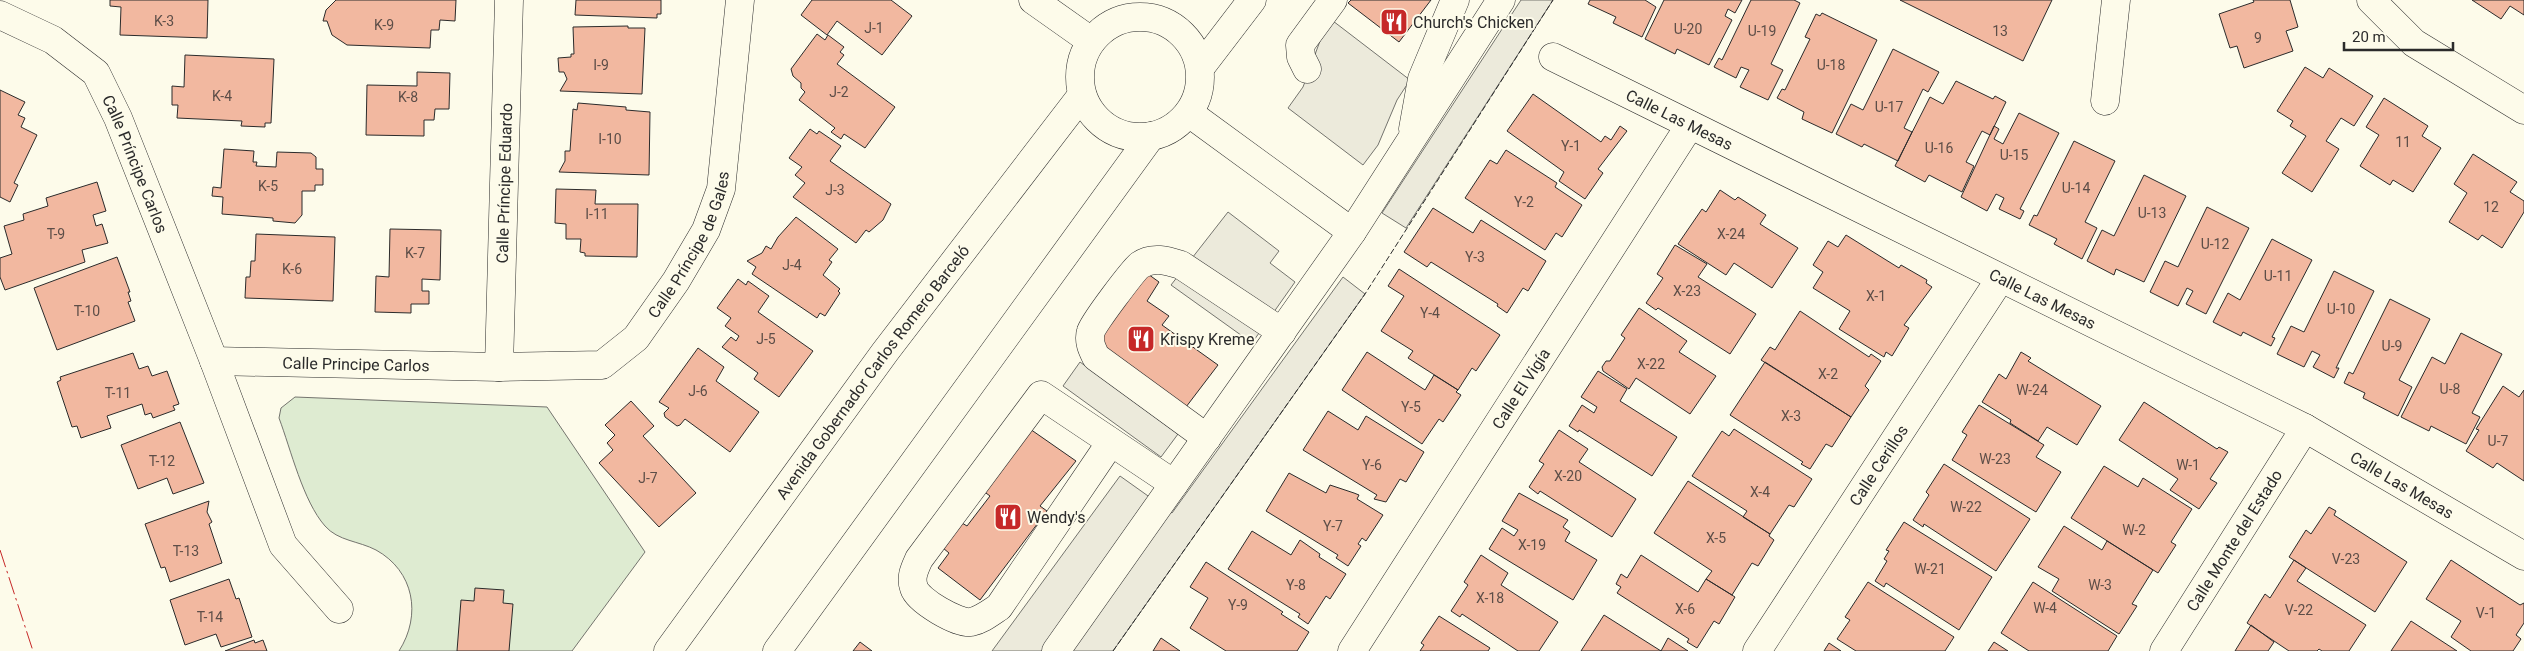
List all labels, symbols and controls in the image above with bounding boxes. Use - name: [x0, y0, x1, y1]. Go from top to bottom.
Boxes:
- restaurant icon: Church's Chicken: [1379, 7, 1409, 37]
- house number: K-3: [154, 13, 174, 29]
- place label: Church's Chicken: [1413, 13, 1534, 32]
- house number: K-9: [374, 17, 394, 33]
- house number: J-1: [864, 20, 884, 36]
- scale bar: [2344, 20, 2453, 52]
- house number: U-20: [1674, 21, 1702, 37]
- house number: U-19: [1748, 23, 1776, 39]
- house number: 13: [1992, 23, 2008, 39]
- text: 20 m: [2352, 28, 2386, 46]
- house number: 9: [2254, 30, 2262, 46]
- house number: I-9: [593, 57, 609, 73]
- house number: U-18: [1817, 57, 1845, 73]
- house number: J-2: [829, 84, 849, 100]
- street label: Calle Las Mesas: [1623, 85, 1736, 154]
- house number: K-4: [212, 88, 232, 104]
- house number: K-8: [398, 89, 418, 105]
- street label: Calle Príncipe Carlos: [99, 92, 172, 236]
- house number: U-17: [1875, 99, 1903, 115]
- street label: Calle Príncipe Eduardo: [492, 103, 516, 263]
- house number: I-10: [598, 131, 622, 147]
- house number: 11: [2395, 134, 2411, 150]
- house number: Y-1: [1561, 138, 1581, 154]
- house number: U-16: [1925, 140, 1953, 156]
- house number: U-15: [2000, 147, 2028, 163]
- street label: Calle Príncipe de Gales: [644, 171, 732, 321]
- house number: K-5: [258, 178, 278, 194]
- house number: U-14: [2062, 180, 2090, 196]
- house number: J-3: [825, 182, 845, 198]
- house number: Y-2: [1514, 194, 1534, 210]
- house number: 12: [2483, 199, 2499, 215]
- house number: U-13: [2138, 205, 2166, 221]
- house number: I-11: [585, 206, 609, 222]
- house number: T-9: [47, 226, 65, 242]
- house number: X-24: [1717, 226, 1745, 242]
- house number: U-12: [2201, 236, 2229, 252]
- street label: Avenida Gobernador Carlos Romero Barceló: [772, 241, 973, 503]
- house number: K-7: [405, 245, 425, 261]
- house number: Y-3: [1465, 249, 1485, 265]
- house number: J-4: [782, 257, 802, 273]
- house number: K-6: [282, 261, 302, 277]
- street label: Calle Las Mesas: [1986, 264, 2099, 333]
- house number: U-11: [2264, 268, 2292, 284]
- house number: X-23: [1673, 283, 1701, 299]
- house number: X-1: [1866, 288, 1886, 304]
- house number: U-10: [2327, 301, 2355, 317]
- house number: T-10: [74, 303, 100, 319]
- house number: Y-4: [1420, 305, 1440, 321]
- restaurant icon: Krispy Kreme: [1126, 324, 1156, 354]
- place label: Krispy Kreme: [1160, 330, 1254, 349]
- house number: J-5: [756, 331, 776, 347]
- house number: U-9: [2382, 338, 2402, 354]
- street label: Calle El Vigía: [1488, 345, 1554, 432]
- street label: Calle Principe Carlos: [282, 353, 430, 375]
- house number: X-22: [1637, 356, 1665, 372]
- house number: X-2: [1818, 366, 1838, 382]
- house number: U-8: [2440, 381, 2461, 397]
- house number: W-24: [2016, 382, 2048, 398]
- house number: J-6: [688, 383, 708, 399]
- house number: T-11: [105, 385, 131, 401]
- house number: Y-5: [1401, 399, 1421, 415]
- house number: X-3: [1781, 408, 1801, 424]
- street label: Calle Cerillos: [1845, 421, 1912, 509]
- house number: U-7: [2488, 433, 2509, 449]
- street label: Calle Las Mesas: [2347, 447, 2457, 522]
- house number: W-23: [1979, 451, 2011, 467]
- house number: T-12: [149, 453, 175, 469]
- house number: Y-6: [1362, 457, 1382, 473]
- house number: W-1: [2176, 457, 2200, 473]
- street label: Calle Monte del Estado: [2182, 466, 2286, 615]
- house number: X-20: [1554, 468, 1582, 484]
- house number: J-7: [638, 470, 658, 486]
- house number: X-4: [1750, 484, 1770, 500]
- house number: W-22: [1950, 499, 1982, 515]
- restaurant icon: Wendy's: [993, 502, 1023, 532]
- place label: Wendy's: [1027, 508, 1085, 527]
- house number: Y-7: [1323, 518, 1343, 534]
- house number: W-2: [2122, 522, 2146, 538]
- house number: X-5: [1706, 530, 1726, 546]
- house number: X-19: [1518, 537, 1546, 553]
- house number: T-13: [173, 543, 199, 559]
- house number: V-23: [2332, 551, 2360, 567]
- house number: W-21: [1914, 561, 1946, 577]
- house number: Y-8: [1286, 577, 1306, 593]
- house number: W-3: [2088, 577, 2112, 593]
- house number: X-18: [1476, 590, 1504, 606]
- house number: Y-9: [1228, 597, 1248, 613]
- house number: W-4: [2033, 600, 2057, 616]
- house number: X-6: [1675, 601, 1695, 617]
- house number: V-22: [2285, 602, 2313, 618]
- house number: V-1: [2476, 605, 2496, 621]
- house number: T-14: [197, 609, 223, 625]

